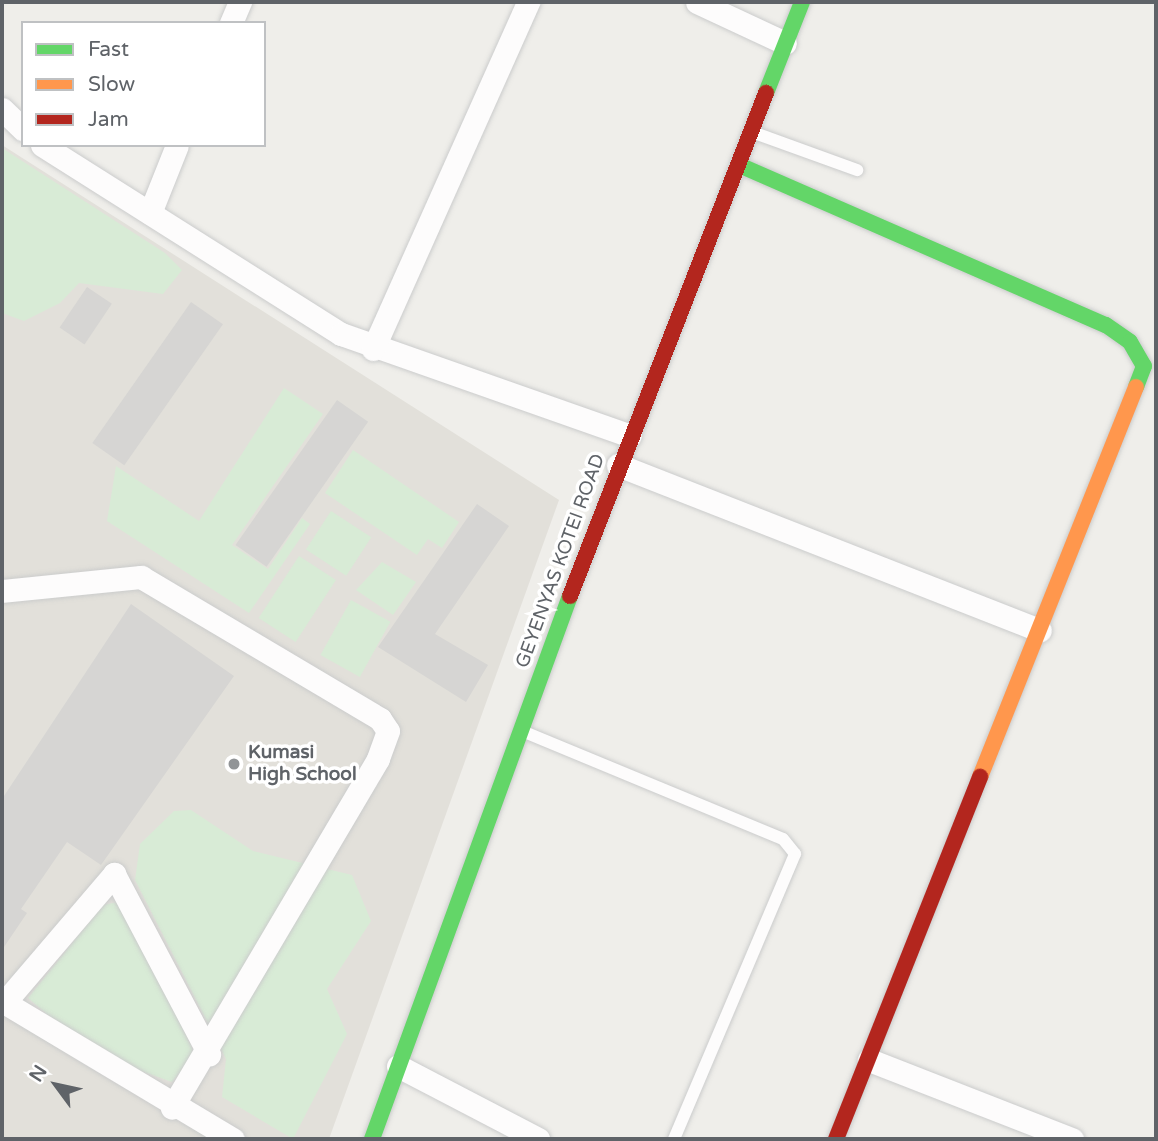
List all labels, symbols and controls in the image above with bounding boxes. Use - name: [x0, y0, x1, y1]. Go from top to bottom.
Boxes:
- legend: [21, 21, 266, 147]
- text: Fast: [88, 37, 129, 62]
- text: Slow: [88, 72, 135, 97]
- text: Jam: [88, 107, 129, 132]
- street label: GEYENYAS KOTEI ROAD: [512, 451, 610, 671]
- place label: Kumasi High School: [248, 742, 357, 786]
- marker: Kumasi High School: [226, 756, 242, 772]
- north arrow: [21, 1050, 91, 1120]
- text: N: [25, 1061, 52, 1086]

